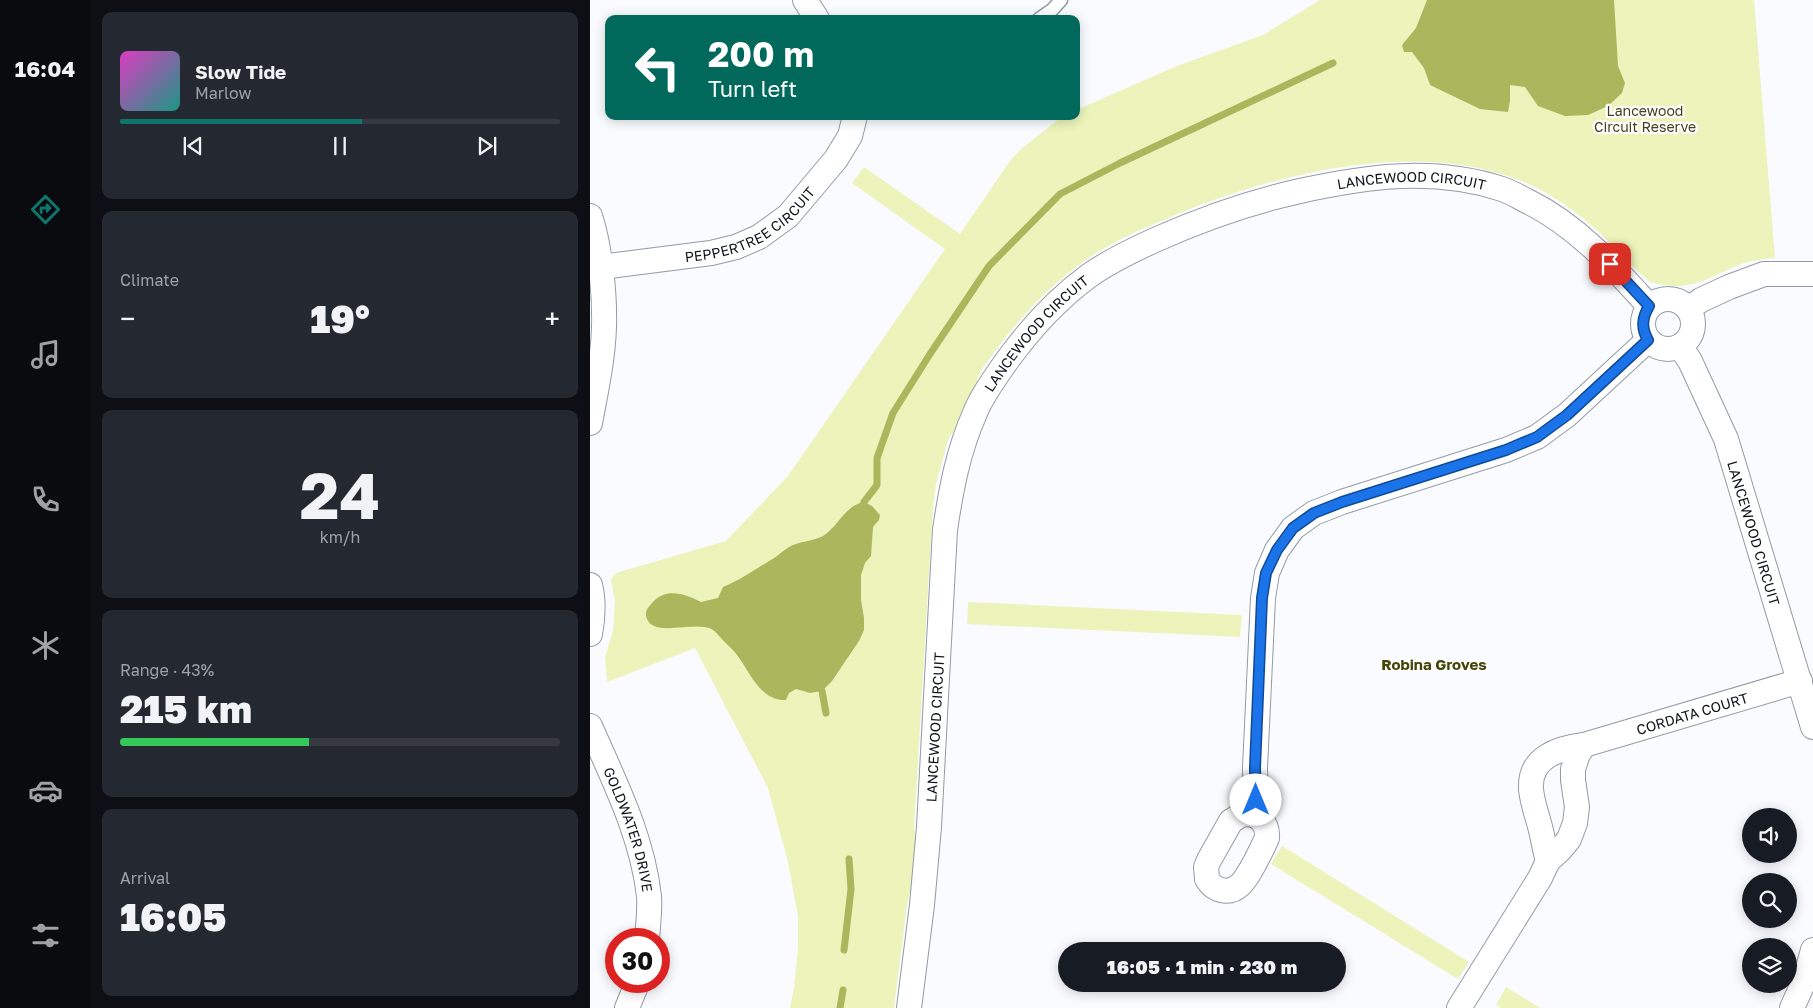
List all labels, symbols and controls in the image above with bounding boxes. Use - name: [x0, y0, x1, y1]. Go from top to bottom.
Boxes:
- text: 200 m: [708, 33, 814, 75]
- icon: left: [625, 35, 690, 100]
- text: 16:04: [15, 55, 75, 82]
- text: Slow Tide: [195, 60, 286, 83]
- text: Turn left: [708, 75, 797, 102]
- text: Marlow: [195, 83, 251, 103]
- park label: Lancewood Circuit Reserve: [1594, 102, 1696, 135]
- icon: previous: [179, 132, 207, 160]
- icon: pause: [326, 132, 354, 160]
- icon: next: [473, 132, 501, 160]
- street label: LANCEWOOD CIRCUIT: [1336, 167, 1488, 193]
- street label: PEPPERTREE CIRCUIT: [684, 183, 818, 265]
- icon: directions: [28, 192, 63, 227]
- pin: [1589, 243, 1631, 285]
- icon: arrive: [1596, 250, 1624, 278]
- text: Climate: [120, 270, 179, 290]
- street label: LANCEWOOD CIRCUIT: [980, 271, 1092, 394]
- text: 19°: [310, 296, 370, 341]
- text: −: [120, 302, 135, 335]
- text: +: [545, 302, 560, 335]
- icon: music: [28, 337, 63, 372]
- text: 24: [300, 455, 380, 533]
- street label: LANCEWOOD CIRCUIT: [1725, 459, 1784, 608]
- icon: phone: [28, 482, 63, 517]
- text: km/h: [320, 527, 360, 547]
- icon: climate: [28, 628, 63, 663]
- street label: LANCEWOOD CIRCUIT: [922, 652, 947, 803]
- district label: Robina Groves: [1381, 655, 1487, 673]
- text: Range · 43%: [120, 660, 214, 680]
- text: 215 km: [120, 686, 252, 731]
- street label: CORDATA COURT: [1634, 688, 1750, 738]
- street label: GOLDWATER DRIVE: [601, 764, 657, 893]
- icon: car: [28, 773, 63, 808]
- position arrow: [1229, 773, 1281, 825]
- map controls: [1742, 808, 1797, 993]
- button: sound: [1742, 808, 1797, 863]
- text: Arrival: [120, 868, 170, 888]
- button: search: [1742, 873, 1797, 928]
- text: 16:05: [120, 894, 226, 939]
- icon: filters: [28, 918, 63, 953]
- speed limit sign: 30: [605, 928, 670, 993]
- button: layers: [1742, 938, 1797, 993]
- text: 16:05 · 1 min · 230 m: [1107, 955, 1297, 978]

